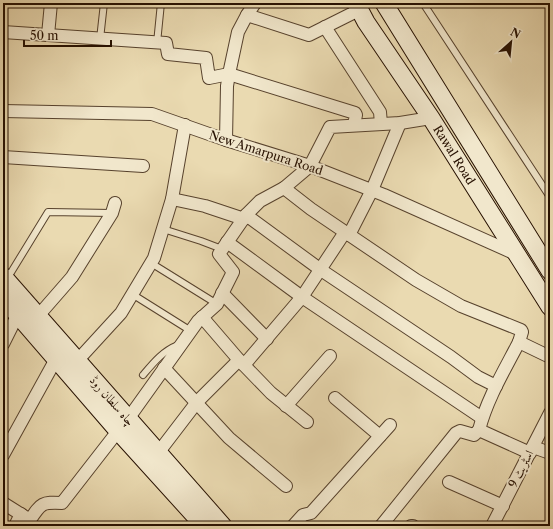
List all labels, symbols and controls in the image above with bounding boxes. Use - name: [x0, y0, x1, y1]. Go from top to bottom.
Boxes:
- scale bar: [24, 22, 111, 48]
- north arrow: [491, 22, 531, 62]
- text: N: [508, 25, 523, 42]
- text: 50 m: [30, 28, 59, 43]
- street label: Rawal Road: [430, 122, 479, 188]
- street label: New Amarpura Road: [207, 127, 326, 178]
- street label: چاہ سلطان روڈ: [85, 373, 138, 430]
- street label: اسٹریٹ 9: [505, 447, 537, 490]

